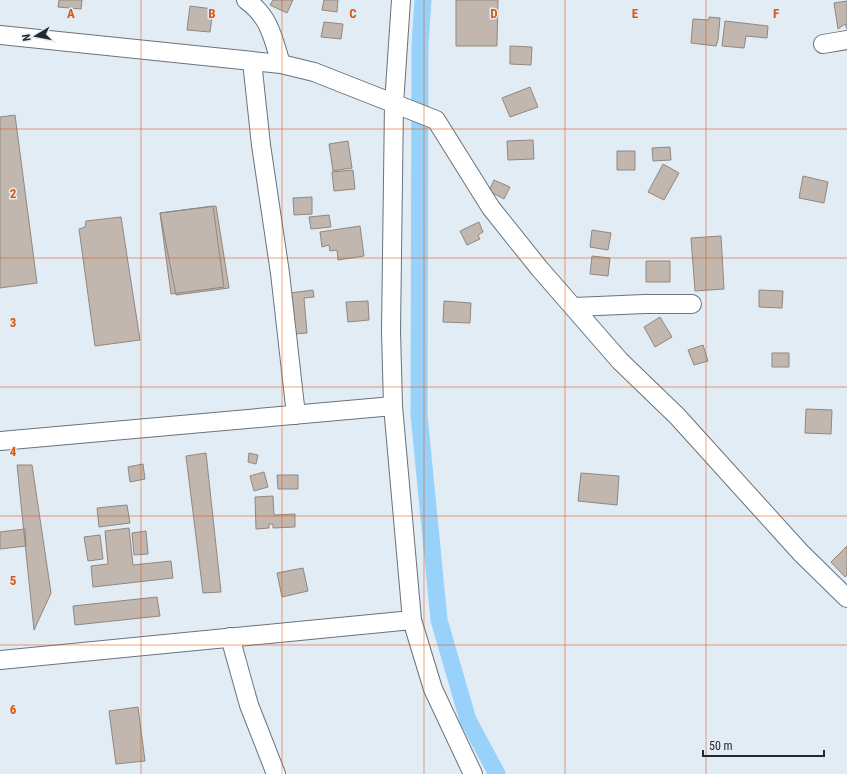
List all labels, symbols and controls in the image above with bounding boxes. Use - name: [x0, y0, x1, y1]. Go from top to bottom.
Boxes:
- text: A: [67, 6, 75, 21]
- text: B: [208, 6, 216, 21]
- text: C: [349, 6, 357, 21]
- text: D: [490, 6, 498, 21]
- text: E: [632, 6, 639, 21]
- text: F: [773, 6, 779, 21]
- north arrow: [16, 16, 56, 56]
- text: N: [20, 33, 34, 42]
- text: 2: [10, 186, 17, 201]
- text: 3: [10, 315, 16, 330]
- text: 4: [10, 444, 17, 459]
- text: 5: [10, 573, 17, 588]
- text: 6: [10, 702, 17, 717]
- scale bar: [703, 732, 824, 758]
- text: 50 m: [709, 739, 733, 753]

